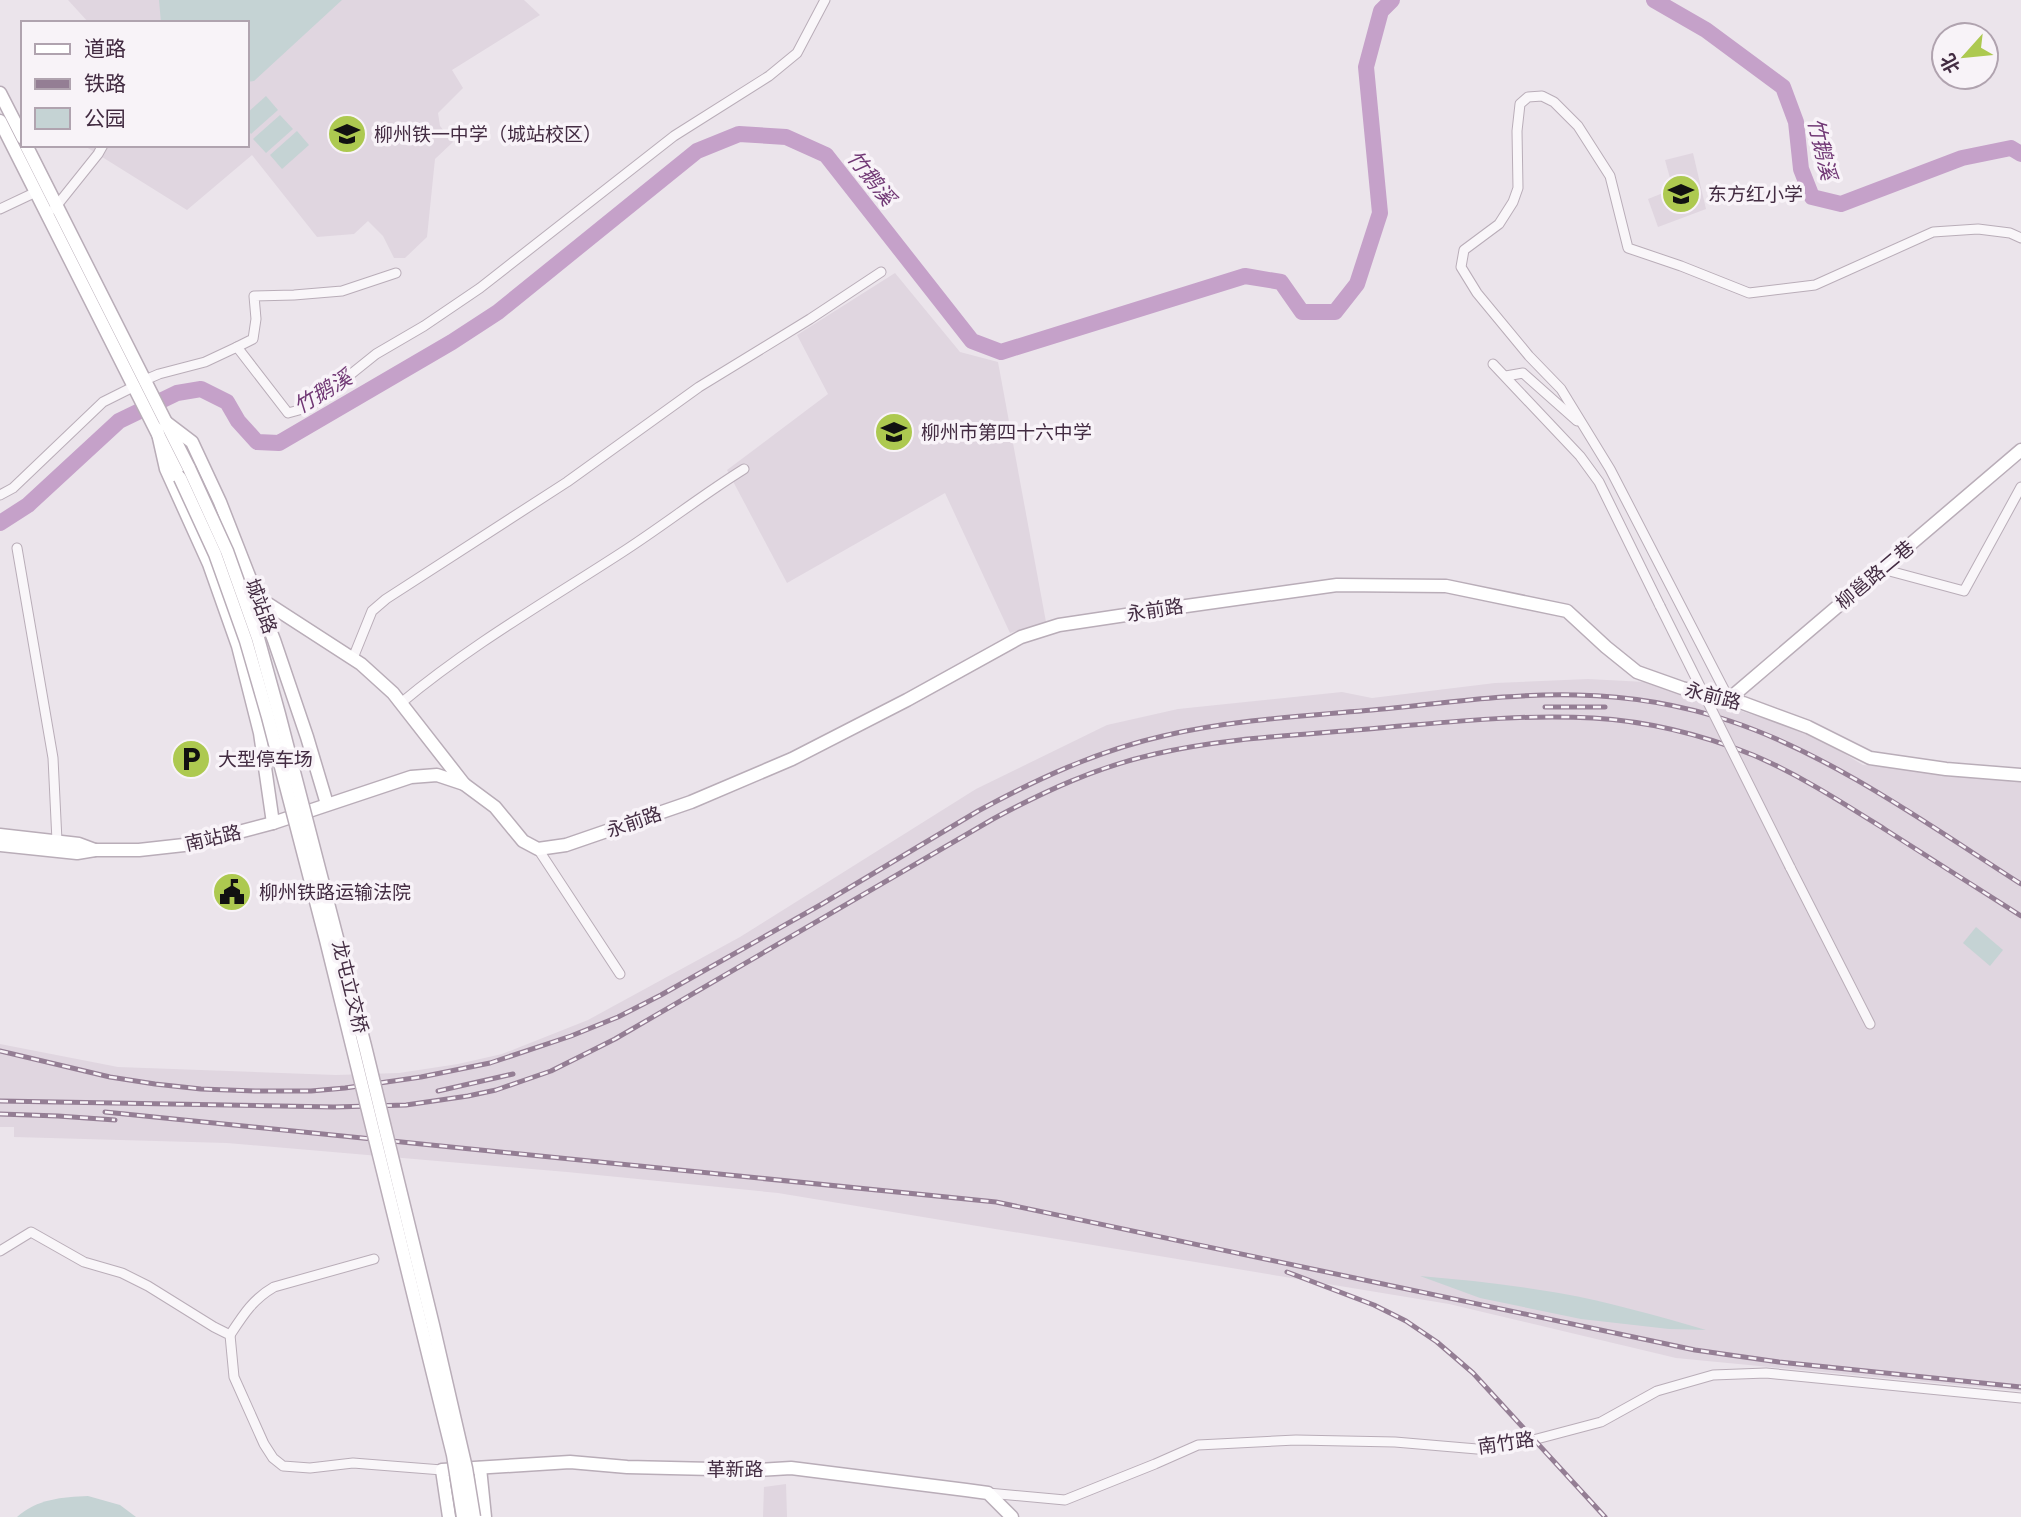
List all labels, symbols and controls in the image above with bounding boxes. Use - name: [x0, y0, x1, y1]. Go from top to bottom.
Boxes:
- legend: [21, 21, 248, 147]
- north arrow: [1930, 21, 2000, 91]
- text: 道路: [84, 36, 126, 62]
- text: 北: [1936, 50, 1965, 77]
- text: 铁路: [84, 71, 126, 97]
- text: 公园: [84, 106, 126, 132]
- school or university icon: 柳州铁一中学（城站校区）: [326, 113, 368, 155]
- water label: 竹鹅溪: [1802, 115, 1842, 185]
- place label: 柳州铁一中学（城站校区）: [374, 123, 602, 146]
- water label: 竹鹅溪: [841, 145, 902, 212]
- school or university icon: 东方红小学: [1660, 173, 1702, 215]
- place label: 东方红小学: [1708, 183, 1803, 206]
- water label: 竹鹅溪: [289, 364, 358, 419]
- school or university icon: 柳州市第四十六中学: [873, 411, 915, 453]
- place label: 柳州市第四十六中学: [921, 421, 1092, 444]
- street label: 柳邕路二巷: [1831, 536, 1919, 614]
- street label: 城站路: [240, 575, 282, 637]
- street label: 永前路: [1125, 594, 1185, 626]
- street label: 永前路: [1682, 678, 1744, 714]
- parking icon: 大型停车场: [170, 738, 212, 780]
- place label: 大型停车场: [218, 748, 313, 771]
- street label: 永前路: [603, 802, 665, 842]
- street label: 南站路: [183, 820, 243, 856]
- public building icon: 柳州铁路运输法院: [211, 871, 253, 913]
- place label: 柳州铁路运输法院: [259, 881, 411, 904]
- street label: 龙屯立交桥: [327, 938, 373, 1036]
- street label: 南竹路: [1476, 1428, 1536, 1458]
- street label: 革新路: [706, 1458, 764, 1481]

